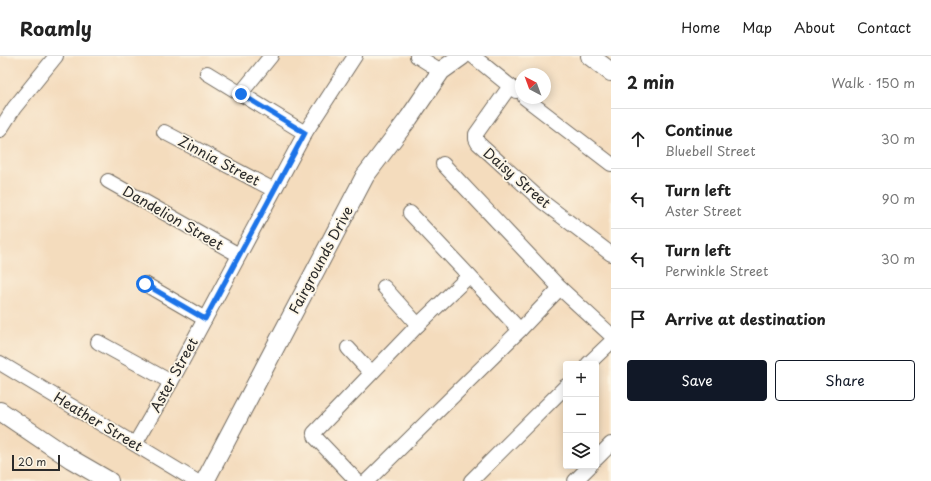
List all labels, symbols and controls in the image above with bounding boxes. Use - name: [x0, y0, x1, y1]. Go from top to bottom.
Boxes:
- text: Roamly: [20, 14, 92, 42]
- text: Home: [681, 17, 720, 38]
- text: Map: [742, 17, 772, 38]
- text: About: [794, 17, 835, 38]
- text: Contact: [857, 17, 911, 38]
- north arrow: [515, 68, 551, 104]
- text: 2 min: [627, 69, 674, 95]
- text: Walk · 150 m: [831, 73, 915, 92]
- route end: [232, 85, 250, 103]
- text: Continue: [665, 118, 733, 141]
- icon: ahead: [627, 128, 649, 150]
- text: 30 m: [881, 129, 915, 148]
- street label: Zinnia Street: [175, 130, 264, 191]
- text: Bluebell Street: [665, 141, 755, 160]
- street label: Daisy Street: [479, 142, 556, 213]
- text: Turn left: [665, 178, 731, 201]
- street label: Dandelion Street: [119, 180, 228, 255]
- icon: left: [627, 188, 649, 210]
- text: 90 m: [882, 189, 915, 208]
- text: Aster Street: [665, 201, 742, 220]
- street label: Fairgrounds Drive: [283, 202, 358, 317]
- text: Turn left: [665, 238, 731, 261]
- icon: left: [627, 248, 649, 270]
- text: 30 m: [881, 249, 915, 268]
- text: Perwinkle Street: [665, 261, 768, 280]
- route start: [136, 275, 154, 293]
- text: Arrive at destination: [665, 307, 826, 330]
- icon: arrive: [627, 308, 649, 330]
- street label: Aster Street: [144, 333, 203, 416]
- button: Save: [627, 360, 767, 401]
- button: Share: [775, 360, 915, 401]
- map controls: [563, 361, 599, 469]
- button: +: [563, 361, 599, 397]
- street label: Heather Street: [50, 387, 147, 457]
- button: −: [563, 397, 599, 433]
- button: layers: [563, 433, 599, 469]
- scale bar: [12, 453, 60, 472]
- text: 20 m: [18, 453, 46, 470]

